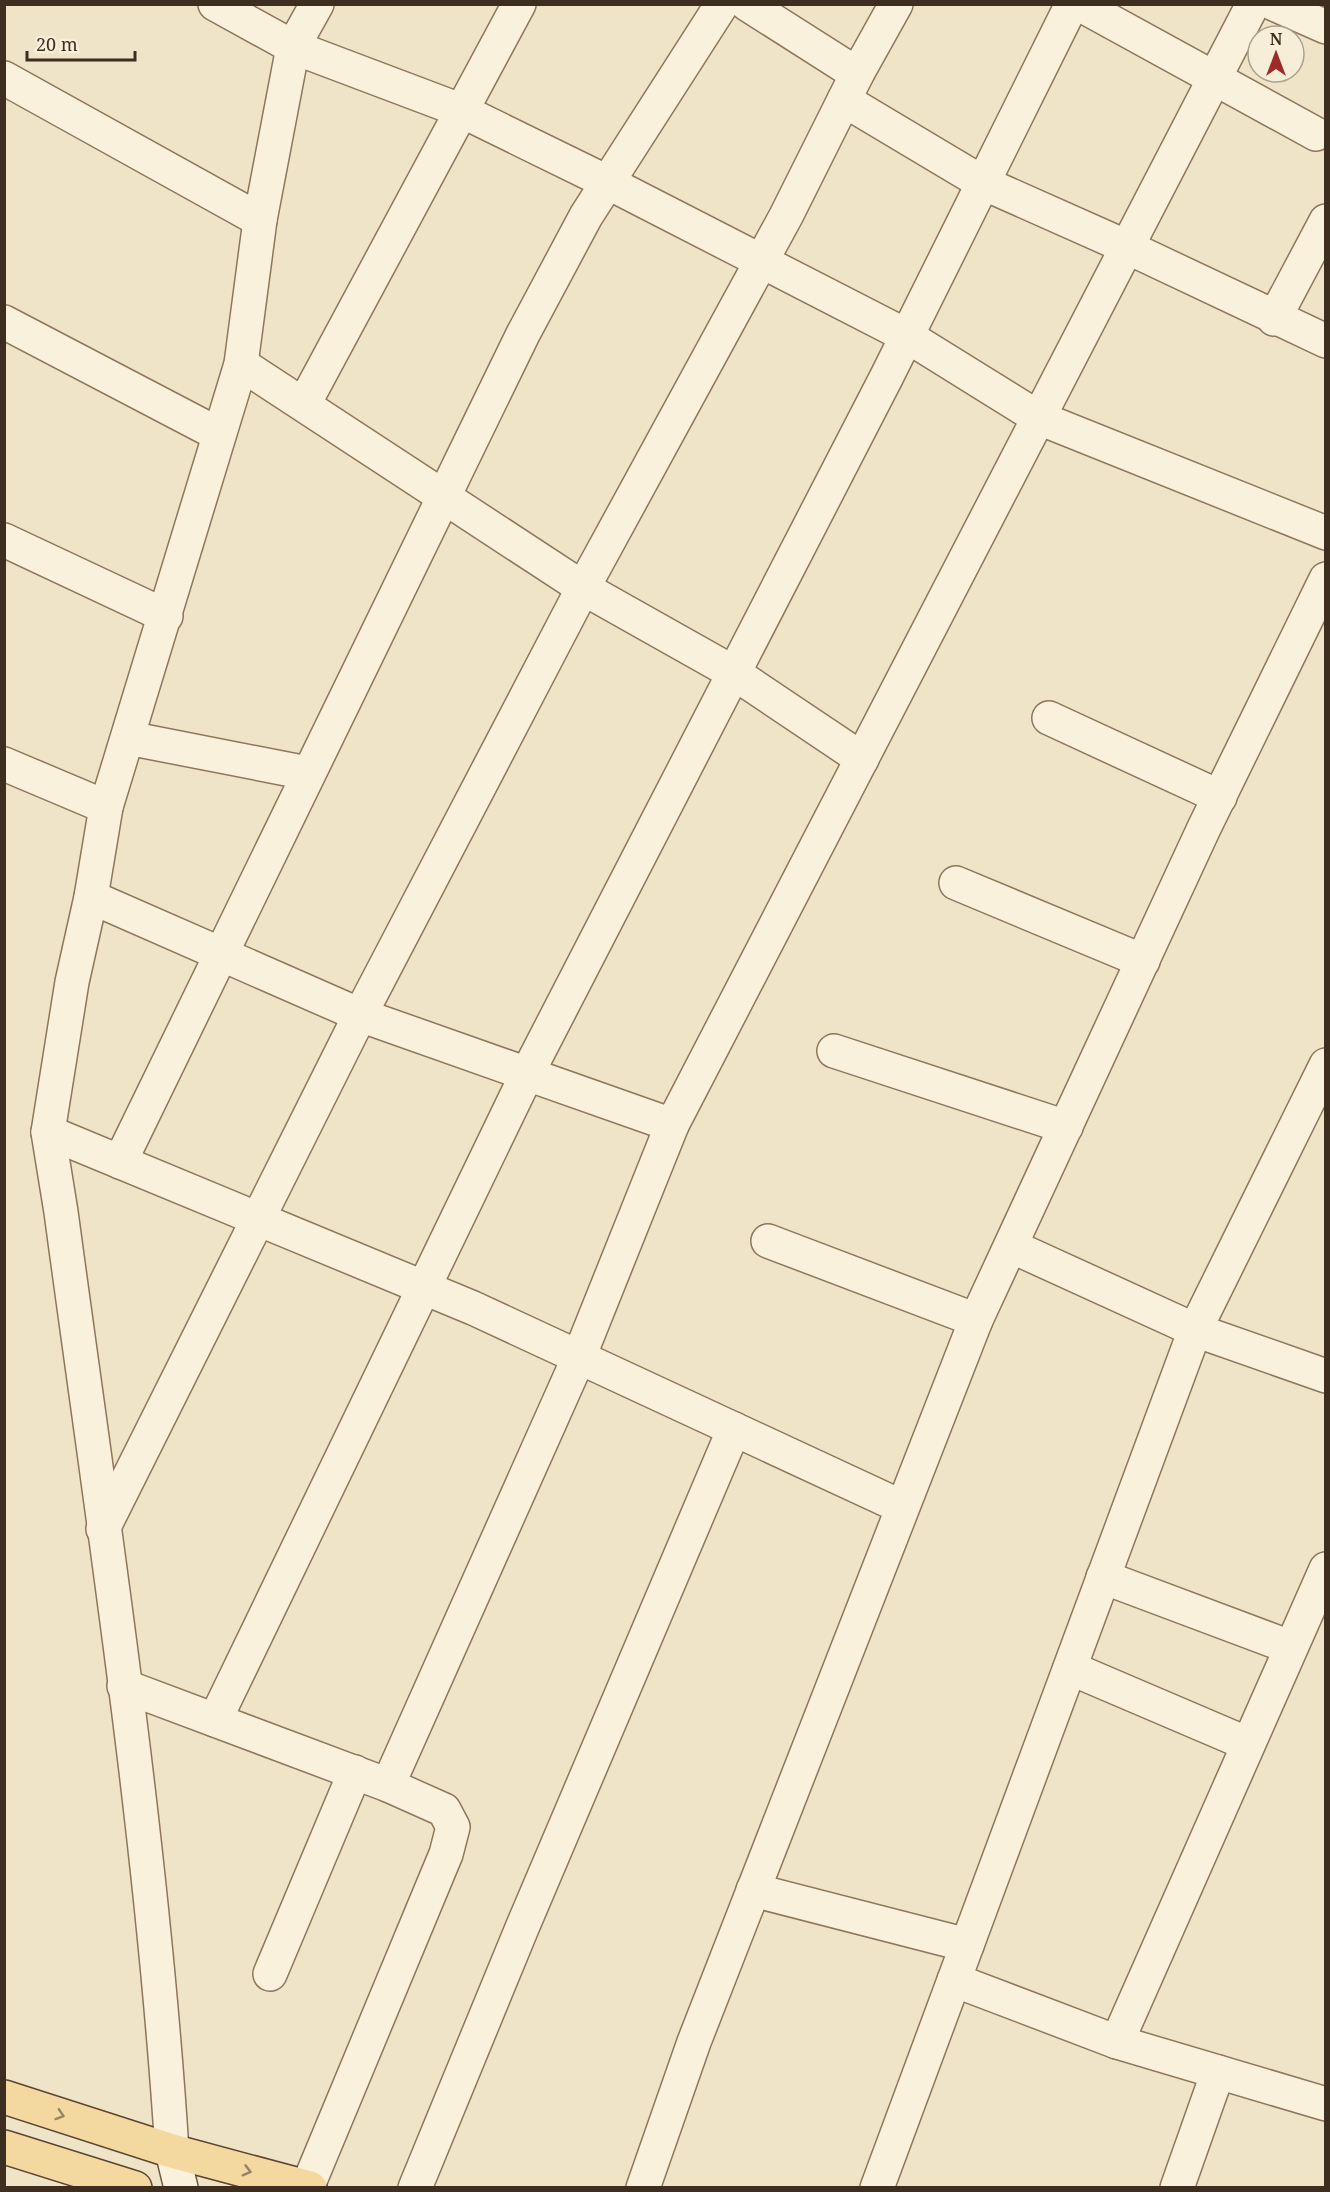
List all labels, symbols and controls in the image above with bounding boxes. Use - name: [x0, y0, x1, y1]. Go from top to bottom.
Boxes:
- scale bar: [27, 24, 135, 62]
- north arrow: [1246, 24, 1306, 84]
- text: N: [1270, 28, 1283, 50]
- text: 20 m: [36, 32, 78, 56]
- one-way arrow: [54, 2108, 65, 2120]
- one-way arrow: [242, 2163, 252, 2176]

